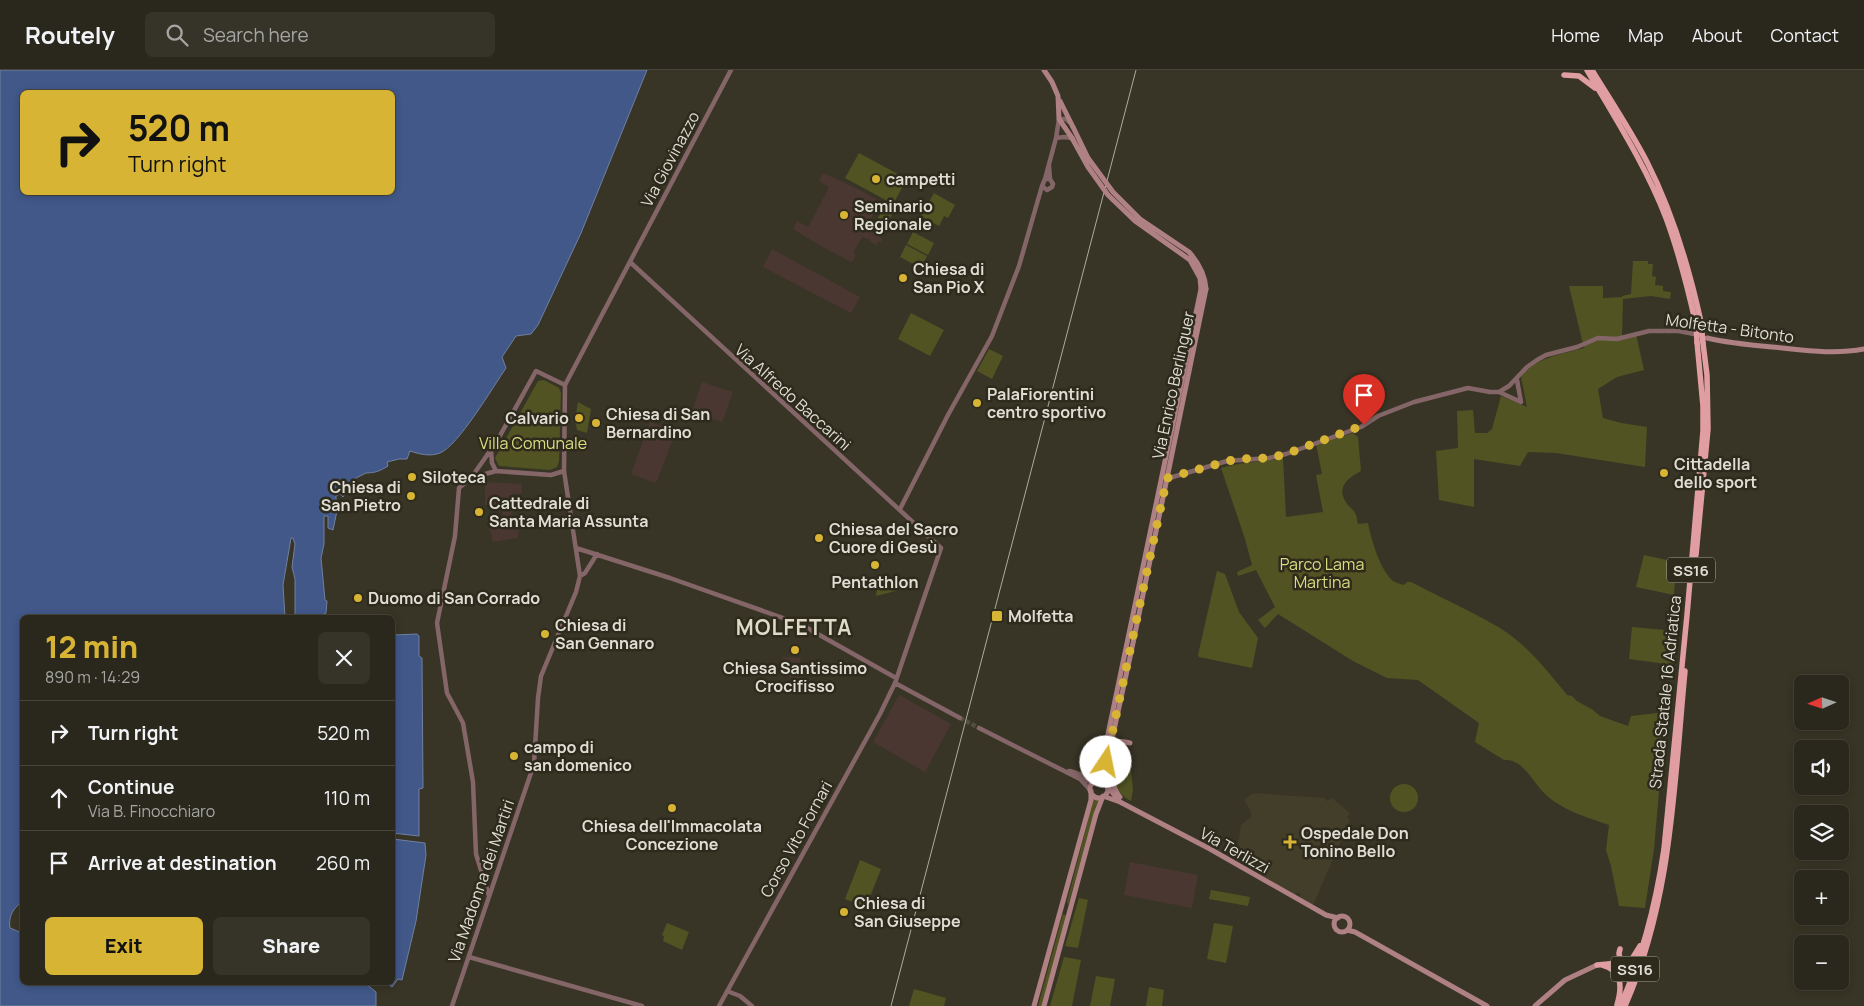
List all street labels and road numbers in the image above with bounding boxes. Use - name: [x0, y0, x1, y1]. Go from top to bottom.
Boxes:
- street label: Via Giovinazzo: [636, 107, 704, 211]
- street label: Molfetta - Bitonto: [1664, 308, 1796, 348]
- street label: Via Enrico Berlinguer: [1147, 309, 1199, 461]
- street label: Via Alfredo Baccarini: [730, 339, 856, 455]
- road number: SS16: [1667, 558, 1715, 582]
- street label: Strada Statale 16 Adriatica: [1644, 594, 1686, 790]
- street label: Corso Vito Fornari: [755, 777, 837, 901]
- street label: Via Madonna dei Martiri: [443, 797, 519, 965]
- street label: Via Terlizzi: [1196, 822, 1274, 878]
- road number: SS16: [1611, 956, 1659, 982]

